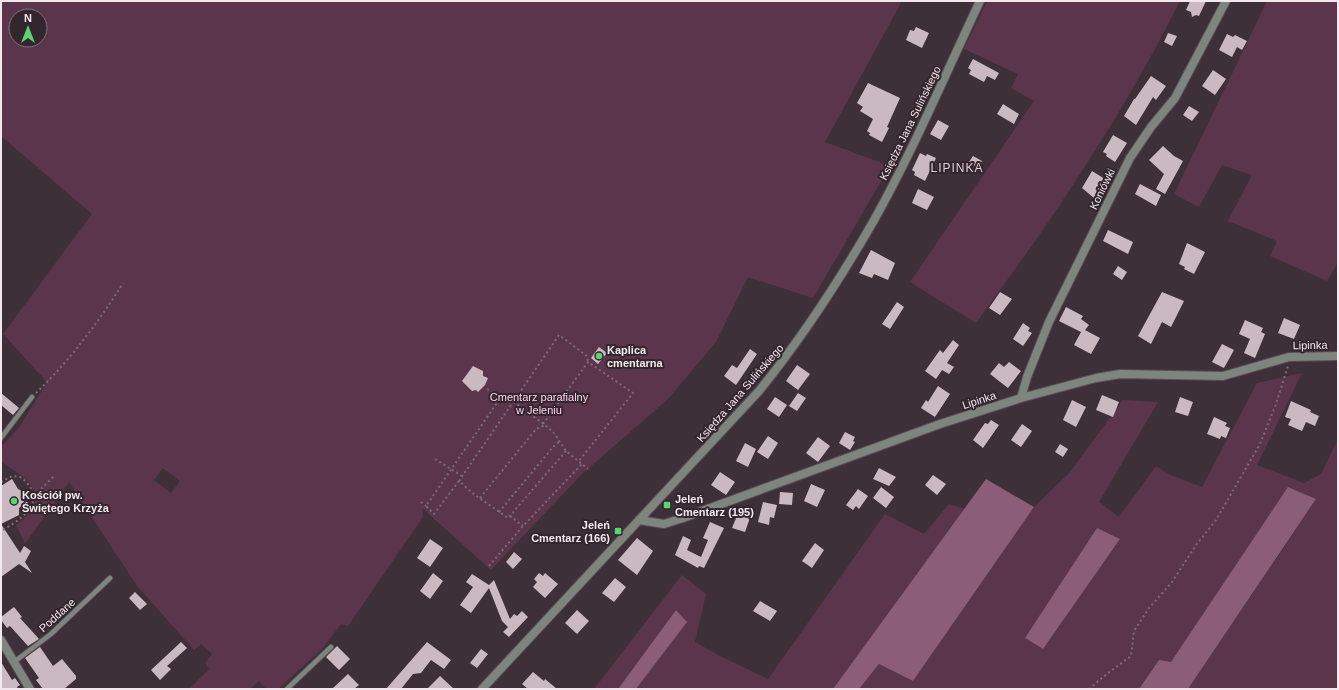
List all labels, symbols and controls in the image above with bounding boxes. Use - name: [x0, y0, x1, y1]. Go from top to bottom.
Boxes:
- north arrow: [8, 8, 48, 48]
- text: N: [24, 12, 32, 24]
- street label: Księdza Jana Sulińskiego: [877, 64, 943, 182]
- district label: LIPINKA: [930, 161, 984, 175]
- street label: Koniówki: [1087, 167, 1117, 211]
- street label: Lipinka: [1292, 339, 1328, 351]
- street label: Księdza Jana Sulińskiego: [694, 342, 786, 444]
- place label: Kaplica cmentarna: [607, 344, 664, 369]
- marker: Kaplica cmentarna: [594, 351, 604, 361]
- street label: Lipinka: [961, 389, 998, 411]
- park label: Cmentarz parafialny w Jeleniu: [490, 391, 589, 416]
- place label: Kościół pw. Świętego Krzyża: [22, 489, 110, 514]
- place label: Jeleń Cmentarz (195): [675, 493, 754, 518]
- marker: Kościół pw. Świętego Krzyża: [9, 496, 19, 506]
- marker: Jeleń Cmentarz (195): [662, 500, 672, 510]
- place label: Jeleń Cmentarz (166): [531, 519, 610, 544]
- marker: Jeleń Cmentarz (166): [613, 526, 623, 536]
- street label: Poddane: [37, 596, 77, 634]

